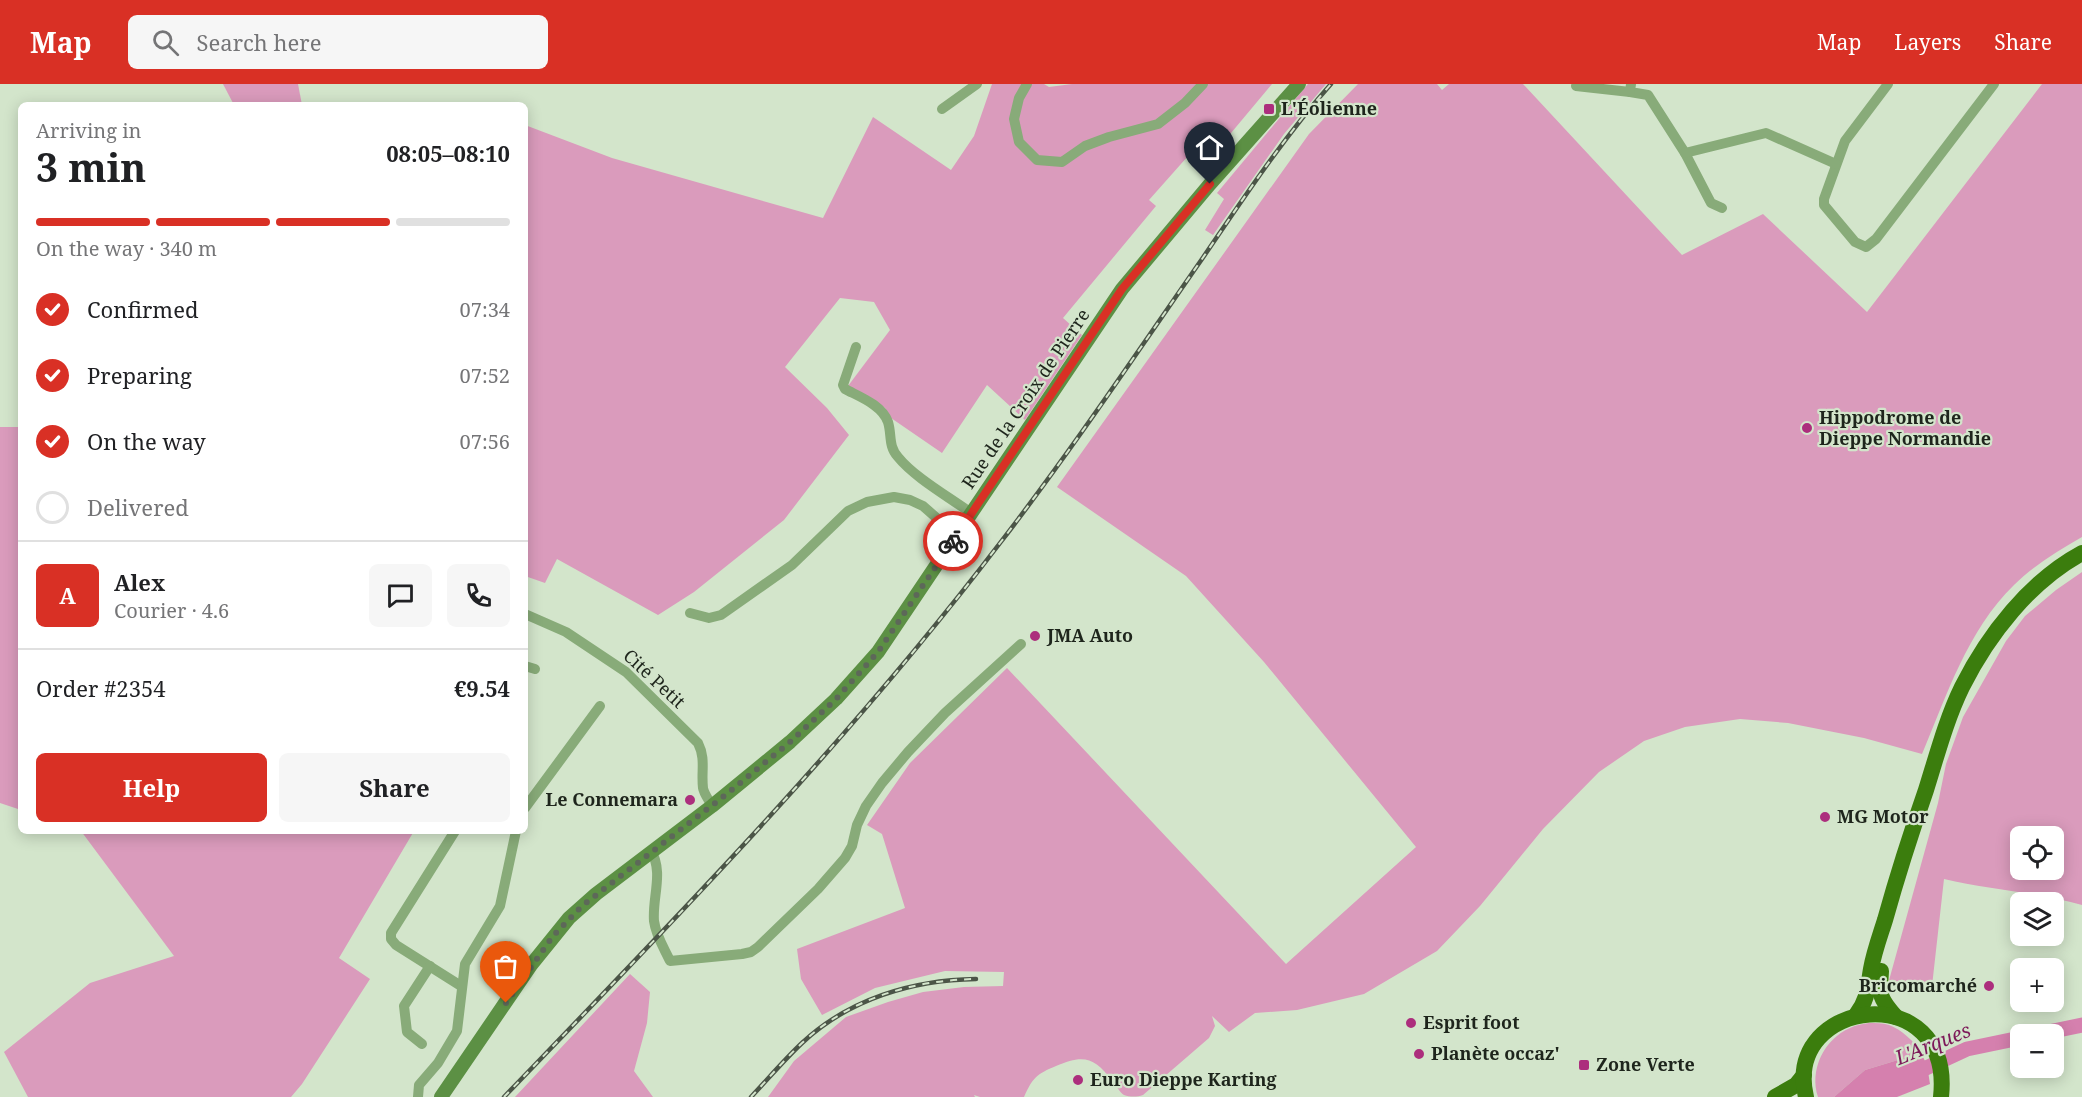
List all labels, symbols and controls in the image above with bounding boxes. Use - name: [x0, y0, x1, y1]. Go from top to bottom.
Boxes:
- search box: [128, 15, 548, 69]
- text: Map: [30, 23, 92, 61]
- icon: search: [149, 26, 182, 59]
- text: Search here: [197, 27, 321, 57]
- text: Map: [1817, 28, 1861, 56]
- text: Layers: [1894, 28, 1961, 56]
- text: Share: [1994, 28, 2052, 56]
- place label: L'Éolienne: [1281, 96, 1377, 120]
- marker: L'Éolienne: [1262, 102, 1276, 116]
- text: Arriving in: [36, 117, 141, 144]
- pin: [1184, 122, 1235, 184]
- icon: home: [1193, 131, 1226, 164]
- text: 08:05–08:10: [386, 138, 510, 168]
- text: 3 min: [36, 140, 146, 193]
- text: On the way · 340 m: [36, 235, 217, 262]
- icon: check: [36, 293, 69, 326]
- text: Confirmed: [87, 294, 198, 324]
- text: 07:34: [460, 296, 510, 323]
- street label: Rue de la Croix de Pierre: [956, 304, 1094, 493]
- icon: check: [36, 359, 69, 392]
- text: Preparing: [87, 360, 192, 390]
- text: 07:52: [460, 362, 510, 389]
- place label: Hippodrome de Dieppe Normandie: [1819, 405, 1991, 450]
- marker: Hippodrome de Dieppe Normandie: [1800, 421, 1814, 435]
- icon: check: [36, 425, 69, 458]
- text: On the way: [87, 426, 206, 456]
- text: 07:56: [460, 428, 510, 455]
- text: Delivered: [87, 492, 189, 522]
- courier: [923, 511, 983, 571]
- icon: bike: [937, 525, 970, 558]
- button: chat: [369, 564, 432, 627]
- button: phone: [447, 564, 510, 627]
- text: Alex: [114, 567, 165, 597]
- text: A: [59, 580, 76, 610]
- text: Courier · 4.6: [114, 597, 229, 624]
- place label: JMA Auto: [1046, 623, 1133, 647]
- marker: JMA Auto: [1028, 629, 1042, 643]
- street label: Cité Petit: [619, 643, 691, 713]
- text: Order #2354: [36, 673, 166, 703]
- text: €9.54: [454, 673, 510, 703]
- button: Help: [36, 753, 267, 822]
- button: Share: [279, 753, 510, 822]
- place label: Le Connemara: [545, 787, 678, 811]
- marker: Le Connemara: [683, 793, 697, 807]
- place label: MG Motor: [1837, 804, 1929, 828]
- marker: MG Motor: [1818, 810, 1832, 824]
- map controls: [2010, 826, 2064, 1078]
- button: locate: [2010, 826, 2064, 880]
- button: layers: [2010, 892, 2064, 946]
- pin: [480, 941, 531, 1003]
- icon: bag: [489, 950, 522, 983]
- button: +: [2010, 958, 2064, 1012]
- place label: Bricomarché: [1859, 973, 1977, 997]
- marker: Bricomarché: [1982, 979, 1996, 993]
- place label: Esprit foot: [1423, 1010, 1519, 1034]
- marker: Esprit foot: [1404, 1016, 1418, 1030]
- water label: L'Arques: [1890, 1016, 1975, 1071]
- button: −: [2010, 1024, 2064, 1078]
- place label: Planète occaz': [1431, 1041, 1560, 1065]
- marker: Planète occaz': [1412, 1047, 1426, 1061]
- place label: Zone Verte: [1596, 1052, 1695, 1076]
- marker: Zone Verte: [1577, 1058, 1591, 1072]
- place label: Euro Dieppe Karting: [1090, 1067, 1278, 1091]
- marker: Euro Dieppe Karting: [1071, 1073, 1085, 1087]

